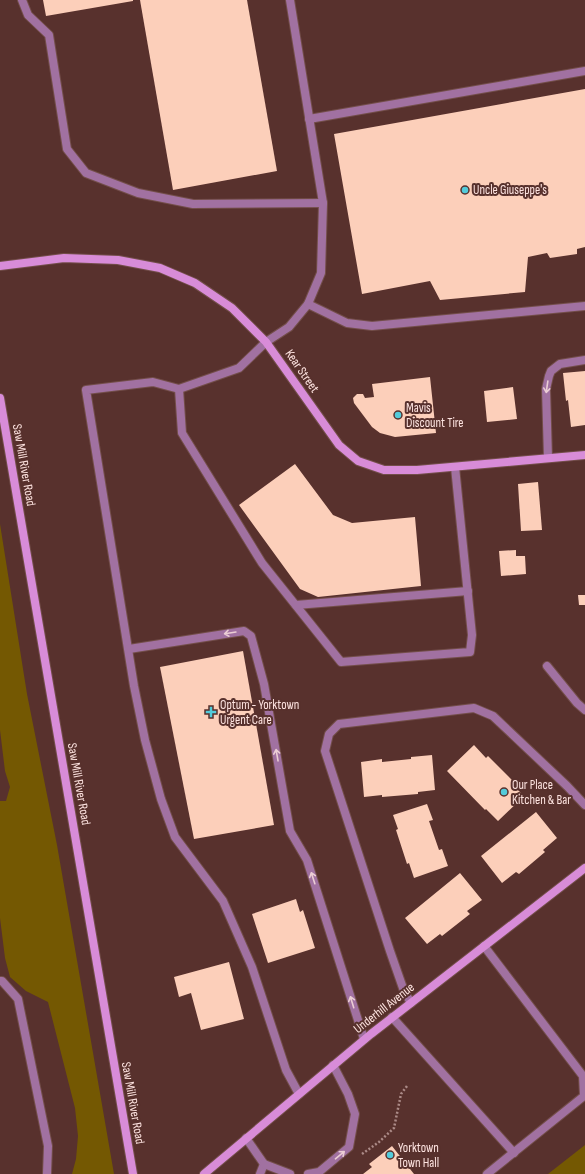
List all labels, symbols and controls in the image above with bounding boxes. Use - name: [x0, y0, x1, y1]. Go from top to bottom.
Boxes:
- place label: Uncle Giuseppe's: [473, 182, 547, 198]
- marker: Uncle Giuseppe's: [460, 185, 470, 195]
- street label: Kear Street: [281, 346, 323, 396]
- one-way arrow: [543, 380, 551, 393]
- place label: Mavis Discount Tire: [406, 400, 464, 431]
- marker: Mavis Discount Tire: [393, 410, 403, 420]
- street label: Saw Mill River Road: [9, 423, 39, 507]
- one-way arrow: [224, 629, 237, 637]
- place label: Optum - Yorktown Urgent Care: [220, 697, 299, 728]
- marker: Optum - Yorktown Urgent Care: [205, 706, 217, 718]
- street label: Saw Mill River Road: [64, 742, 94, 826]
- one-way arrow: [272, 749, 280, 762]
- place label: Our Place Kitchen & Bar: [512, 777, 571, 808]
- marker: Our Place Kitchen & Bar: [499, 787, 509, 797]
- one-way arrow: [309, 872, 316, 885]
- street label: Underhill Avenue: [350, 979, 418, 1037]
- one-way arrow: [348, 996, 355, 1009]
- street label: Saw Mill River Road: [118, 1061, 148, 1145]
- place label: Yorktown Town Hall: [398, 1140, 439, 1171]
- one-way arrow: [335, 1150, 346, 1159]
- marker: Yorktown Town Hall: [385, 1150, 395, 1160]

